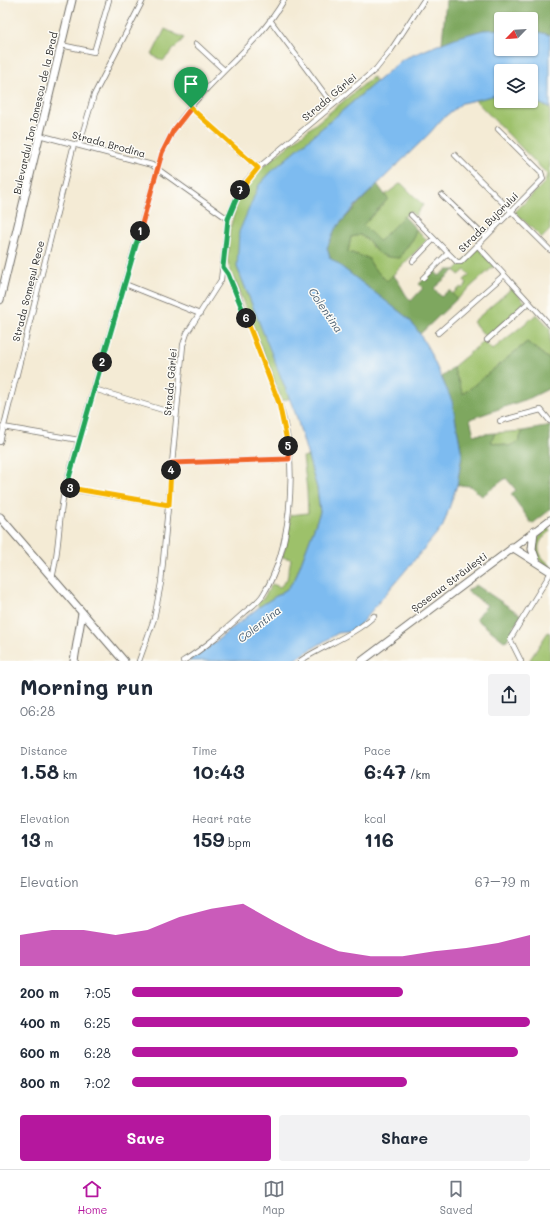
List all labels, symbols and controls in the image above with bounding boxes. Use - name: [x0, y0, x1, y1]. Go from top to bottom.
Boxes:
- north arrow: [494, 12, 538, 56]
- map controls: [494, 12, 538, 108]
- street label: Bulevardul Ion Ionescu de la Brad: [9, 30, 61, 196]
- button: layers: [494, 64, 538, 108]
- pin: [174, 67, 208, 108]
- street label: Strada Gârlei: [299, 70, 359, 124]
- icon: arrive: [180, 73, 202, 95]
- street label: Strada Brodina: [71, 127, 147, 161]
- pin: 7: [230, 180, 250, 200]
- text: 7: [237, 182, 243, 197]
- street label: Strada Bujorului: [455, 189, 521, 255]
- pin: 1: [130, 221, 150, 241]
- text: 1: [138, 223, 142, 238]
- street label: Strada Someșul Rece: [9, 239, 47, 343]
- water label: Colentina: [305, 285, 347, 336]
- pin: 6: [236, 308, 256, 328]
- text: 6: [243, 310, 249, 325]
- street label: Strada Gârlei: [160, 348, 180, 416]
- pin: 2: [92, 352, 112, 372]
- text: 2: [99, 354, 105, 369]
- pin: 5: [278, 436, 298, 456]
- text: 5: [285, 438, 291, 453]
- pin: 4: [161, 460, 181, 480]
- text: 4: [168, 462, 174, 477]
- pin: 3: [60, 478, 80, 498]
- text: 3: [67, 480, 73, 495]
- street label: Șoseaua Străulești: [408, 549, 490, 615]
- water label: Colentina: [234, 602, 284, 646]
- text: Morning run: [20, 672, 153, 701]
- button: share: [488, 674, 530, 716]
- text: 06:28: [20, 702, 55, 719]
- text: Distance: [20, 743, 67, 758]
- text: Time: [192, 743, 217, 758]
- text: Pace: [364, 743, 391, 758]
- text: 1.58: [20, 758, 59, 784]
- text: 10:43: [192, 758, 245, 784]
- text: 6:47: [364, 758, 406, 784]
- text: km: [59, 767, 77, 782]
- text: /km: [406, 767, 430, 782]
- text: Elevation: [20, 811, 69, 826]
- text: Heart rate: [192, 811, 251, 826]
- text: kcal: [364, 811, 386, 826]
- text: 13: [20, 826, 41, 852]
- text: 159: [192, 826, 225, 852]
- text: 116: [364, 826, 394, 852]
- text: m: [41, 835, 53, 850]
- text: bpm: [225, 835, 251, 850]
- text: Elevation: [20, 873, 78, 890]
- text: 67–79 m: [475, 873, 530, 890]
- text: 200 m: [20, 984, 59, 1001]
- text: 7:05: [84, 984, 111, 1001]
- text: 400 m: [20, 1014, 60, 1031]
- text: 6:25: [84, 1014, 111, 1031]
- text: 600 m: [20, 1044, 60, 1061]
- text: 6:28: [84, 1044, 111, 1061]
- text: 800 m: [20, 1074, 60, 1091]
- text: 7:02: [84, 1074, 111, 1091]
- button: Save: [20, 1115, 271, 1161]
- button: Share: [279, 1115, 530, 1161]
- tab: Home: [77, 1178, 107, 1217]
- tab: Map: [262, 1178, 285, 1217]
- tab: Saved: [440, 1178, 472, 1217]

